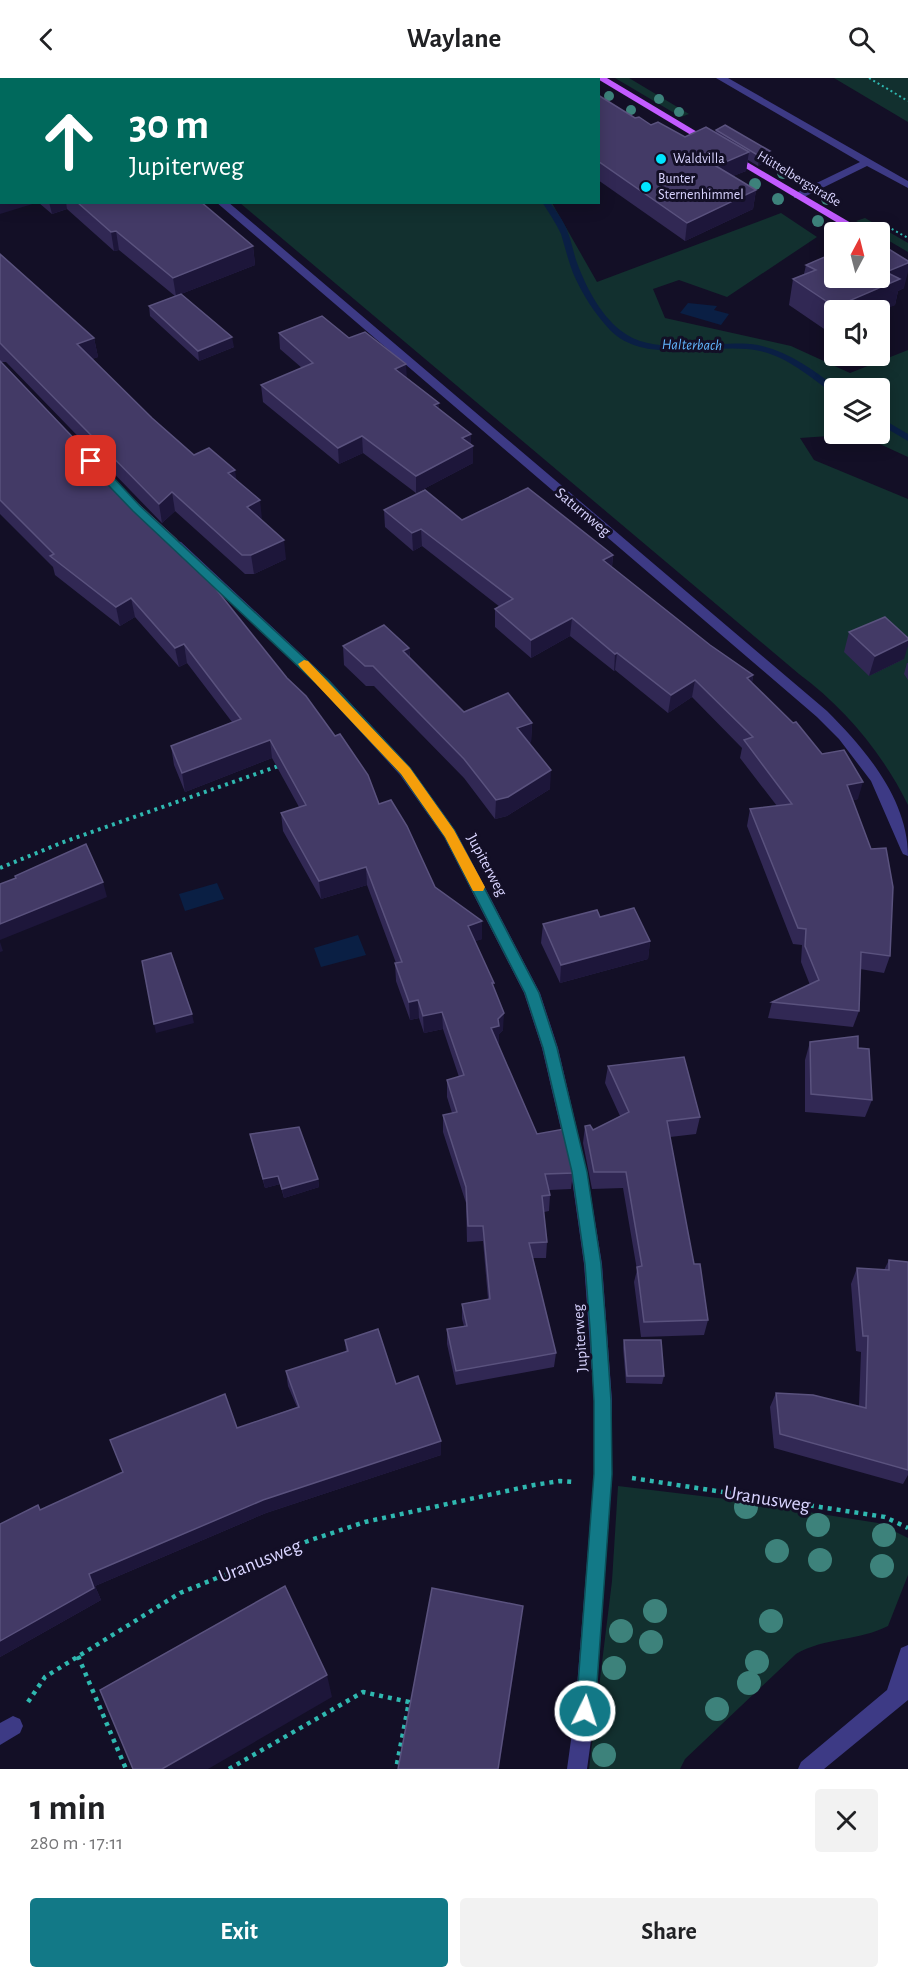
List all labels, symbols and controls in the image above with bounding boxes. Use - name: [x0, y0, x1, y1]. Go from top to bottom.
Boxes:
- icon: back: [30, 23, 63, 56]
- icon: search: [845, 23, 878, 56]
- text: Waylane: [407, 25, 501, 52]
- icon: ahead: [30, 102, 108, 180]
- text: 30 m: [129, 104, 209, 146]
- street label: Hüttelbergstraße: [755, 149, 843, 209]
- marker: Waldvilla: [654, 152, 668, 166]
- place label: Waldvilla: [673, 152, 725, 166]
- text: Jupiterweg: [129, 153, 244, 180]
- place label: Bunter Sternenhimmel: [658, 172, 744, 202]
- marker: Bunter Sternenhimmel: [639, 180, 653, 194]
- north arrow: [824, 222, 890, 288]
- map controls: [824, 222, 890, 444]
- button: sound: [824, 300, 890, 366]
- water label: Halterbach: [662, 337, 722, 353]
- button: layers: [824, 378, 890, 444]
- pin: [65, 435, 116, 486]
- icon: arrive: [74, 444, 107, 477]
- street label: Saturnweg: [552, 485, 614, 540]
- street label: Jupiterweg: [464, 831, 510, 899]
- street label: Jupiterweg: [570, 1303, 590, 1373]
- street label: Uranusweg: [722, 1482, 812, 1516]
- street label: Uranusweg: [216, 1535, 304, 1587]
- position arrow: [553, 1679, 617, 1743]
- button: close: [815, 1789, 878, 1852]
- text: 1 min: [30, 1790, 106, 1826]
- text: 280 m · 17:11: [30, 1833, 123, 1853]
- button: Exit: [30, 1898, 448, 1967]
- button: Share: [460, 1898, 878, 1967]

